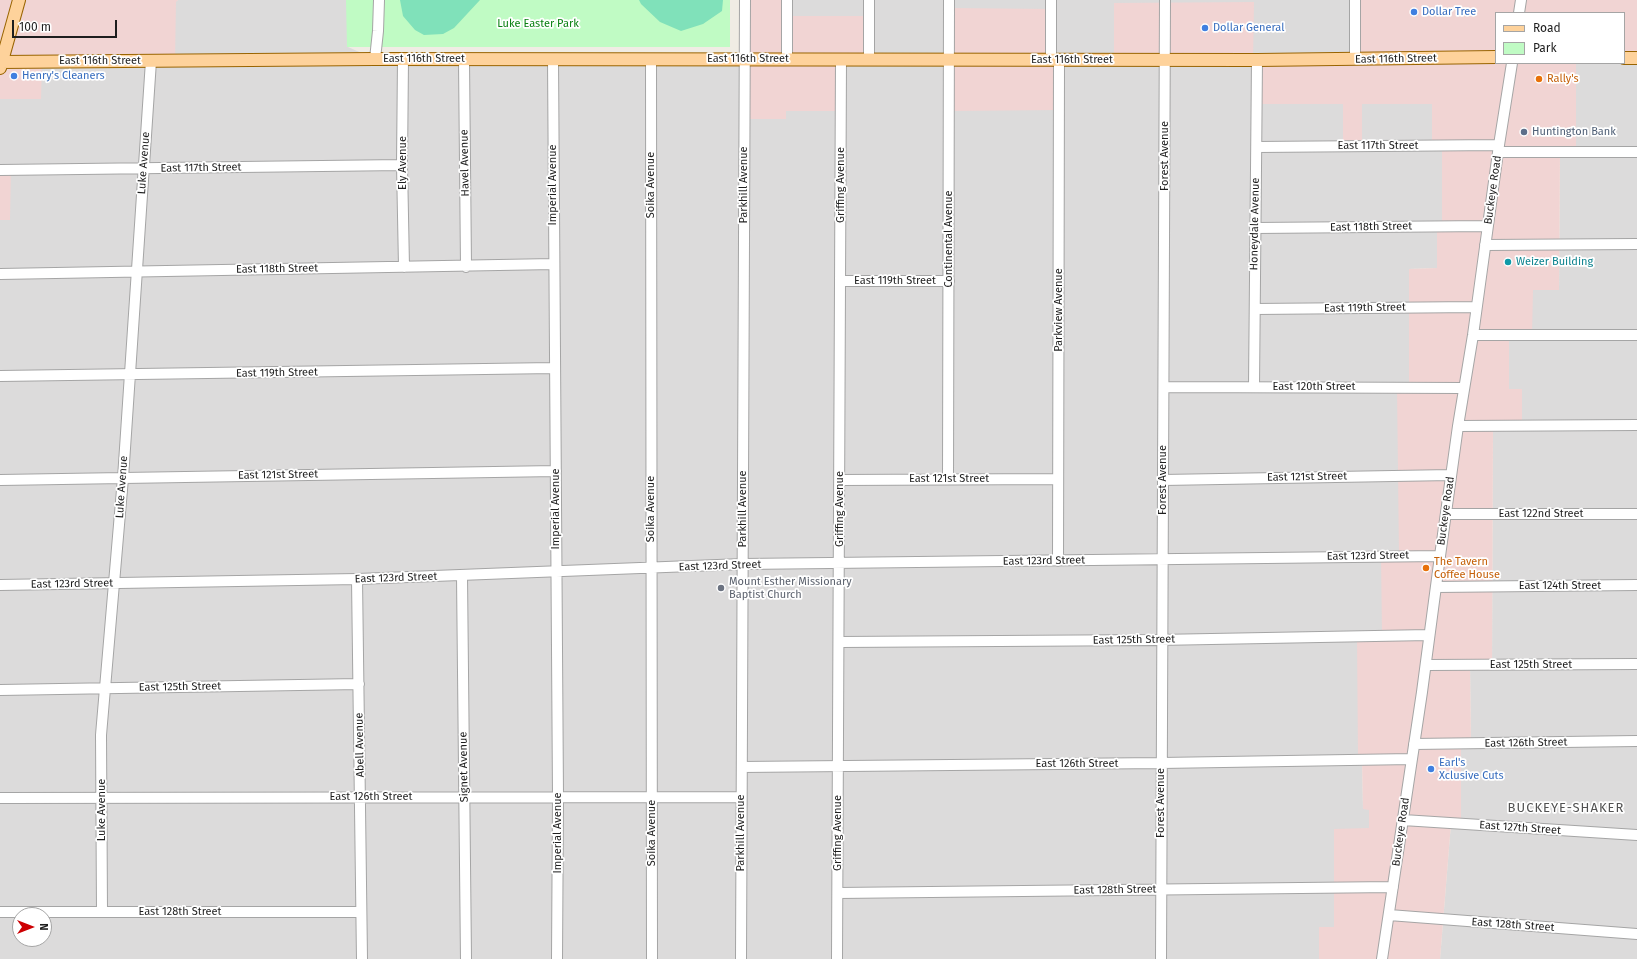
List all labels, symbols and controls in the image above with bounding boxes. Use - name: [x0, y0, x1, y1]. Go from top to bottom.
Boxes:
- place label: Dollar Tree: [1422, 5, 1476, 19]
- marker: Dollar Tree: [1409, 7, 1419, 17]
- scale bar: [14, 12, 119, 38]
- legend: [1495, 12, 1625, 64]
- park label: Luke Easter Park: [497, 17, 579, 31]
- text: 100 m: [19, 20, 51, 34]
- place label: Dollar General: [1213, 21, 1284, 35]
- text: Road: [1533, 21, 1561, 35]
- marker: Dollar General: [1200, 23, 1210, 33]
- text: Park: [1533, 41, 1557, 55]
- street label: East 116th Street: [383, 52, 465, 66]
- street label: East 116th Street: [707, 52, 789, 66]
- street label: East 116th Street: [1355, 52, 1437, 66]
- street label: East 116th Street: [1031, 53, 1113, 67]
- street label: East 116th Street: [59, 54, 141, 68]
- place label: Henry's Cleaners: [22, 69, 105, 83]
- marker: Henry's Cleaners: [9, 71, 19, 81]
- place label: Rally's: [1547, 72, 1579, 86]
- marker: Rally's: [1534, 74, 1544, 84]
- street label: Forest Avenue: [1158, 121, 1172, 191]
- place label: Huntington Bank: [1532, 125, 1616, 139]
- marker: Huntington Bank: [1519, 127, 1529, 137]
- street label: Havel Avenue: [458, 129, 472, 197]
- street label: Luke Avenue: [135, 131, 153, 195]
- street label: Ely Avenue: [396, 136, 410, 190]
- street label: East 117th Street: [1337, 139, 1419, 153]
- street label: Imperial Avenue: [546, 144, 560, 226]
- street label: Parkhill Avenue: [737, 146, 751, 224]
- street label: Griffing Avenue: [834, 147, 848, 223]
- street label: Soika Avenue: [644, 152, 658, 218]
- street label: Buckeye Road: [1482, 155, 1504, 225]
- street label: East 117th Street: [160, 161, 242, 175]
- street label: Honeydale Avenue: [1248, 178, 1262, 270]
- street label: Continental Avenue: [942, 190, 956, 288]
- street label: East 118th Street: [1330, 220, 1412, 234]
- place label: Weizer Building: [1516, 255, 1593, 269]
- marker: Weizer Building: [1503, 257, 1513, 267]
- street label: East 118th Street: [236, 262, 318, 276]
- street label: Parkview Avenue: [1052, 268, 1066, 352]
- street label: East 119th Street: [854, 274, 936, 288]
- street label: East 119th Street: [1324, 301, 1406, 315]
- street label: East 119th Street: [236, 366, 318, 380]
- street label: East 120th Street: [1272, 380, 1356, 394]
- street label: Forest Avenue: [1156, 445, 1170, 515]
- street label: Luke Avenue: [113, 455, 131, 519]
- street label: East 121st Street: [238, 468, 318, 482]
- street label: Imperial Avenue: [549, 468, 563, 550]
- street label: Parkhill Avenue: [736, 470, 750, 548]
- street label: East 121st Street: [1267, 470, 1347, 484]
- street label: Griffing Avenue: [833, 471, 847, 547]
- street label: East 121st Street: [909, 472, 989, 486]
- street label: Soika Avenue: [644, 476, 658, 542]
- street label: Buckeye Road: [1435, 476, 1457, 546]
- street label: East 122nd Street: [1498, 507, 1584, 521]
- street label: East 123rd Street: [1327, 549, 1409, 563]
- street label: East 123rd Street: [1003, 554, 1085, 568]
- place label: The Tavern Coffee House: [1434, 555, 1500, 581]
- street label: East 123rd Street: [679, 558, 761, 574]
- marker: The Tavern Coffee House: [1421, 563, 1431, 573]
- street label: East 123rd Street: [355, 570, 437, 586]
- place label: Mount Esther Missionary Baptist Church: [729, 575, 852, 601]
- street label: East 123rd Street: [31, 577, 113, 591]
- street label: East 124th Street: [1519, 579, 1601, 593]
- marker: Mount Esther Missionary Baptist Church: [716, 583, 726, 593]
- street label: East 125th Street: [1093, 633, 1175, 647]
- street label: East 125th Street: [1490, 658, 1572, 672]
- street label: East 125th Street: [139, 680, 221, 694]
- street label: Abell Avenue: [353, 713, 367, 777]
- street label: Signet Avenue: [457, 732, 471, 802]
- street label: East 126th Street: [1484, 736, 1568, 750]
- place label: Earl's Xclusive Cuts: [1439, 756, 1504, 782]
- street label: East 126th Street: [1036, 757, 1118, 771]
- marker: Earl's Xclusive Cuts: [1426, 764, 1436, 774]
- street label: Forest Avenue: [1154, 768, 1168, 838]
- street label: Luke Avenue: [95, 779, 109, 841]
- street label: East 126th Street: [330, 790, 412, 804]
- street label: Imperial Avenue: [551, 792, 565, 874]
- street label: Parkhill Avenue: [734, 794, 748, 872]
- street label: Griffing Avenue: [831, 795, 845, 871]
- street label: Buckeye Road: [1390, 797, 1412, 867]
- street label: Soika Avenue: [645, 800, 659, 866]
- district label: BUCKEYE-SHAKER: [1508, 800, 1624, 816]
- street label: East 127th Street: [1479, 819, 1561, 837]
- street label: East 128th Street: [1073, 883, 1157, 897]
- street label: East 128th Street: [138, 905, 222, 919]
- north arrow: [12, 907, 52, 947]
- street label: East 128th Street: [1471, 916, 1555, 934]
- text: N: [37, 923, 50, 931]

